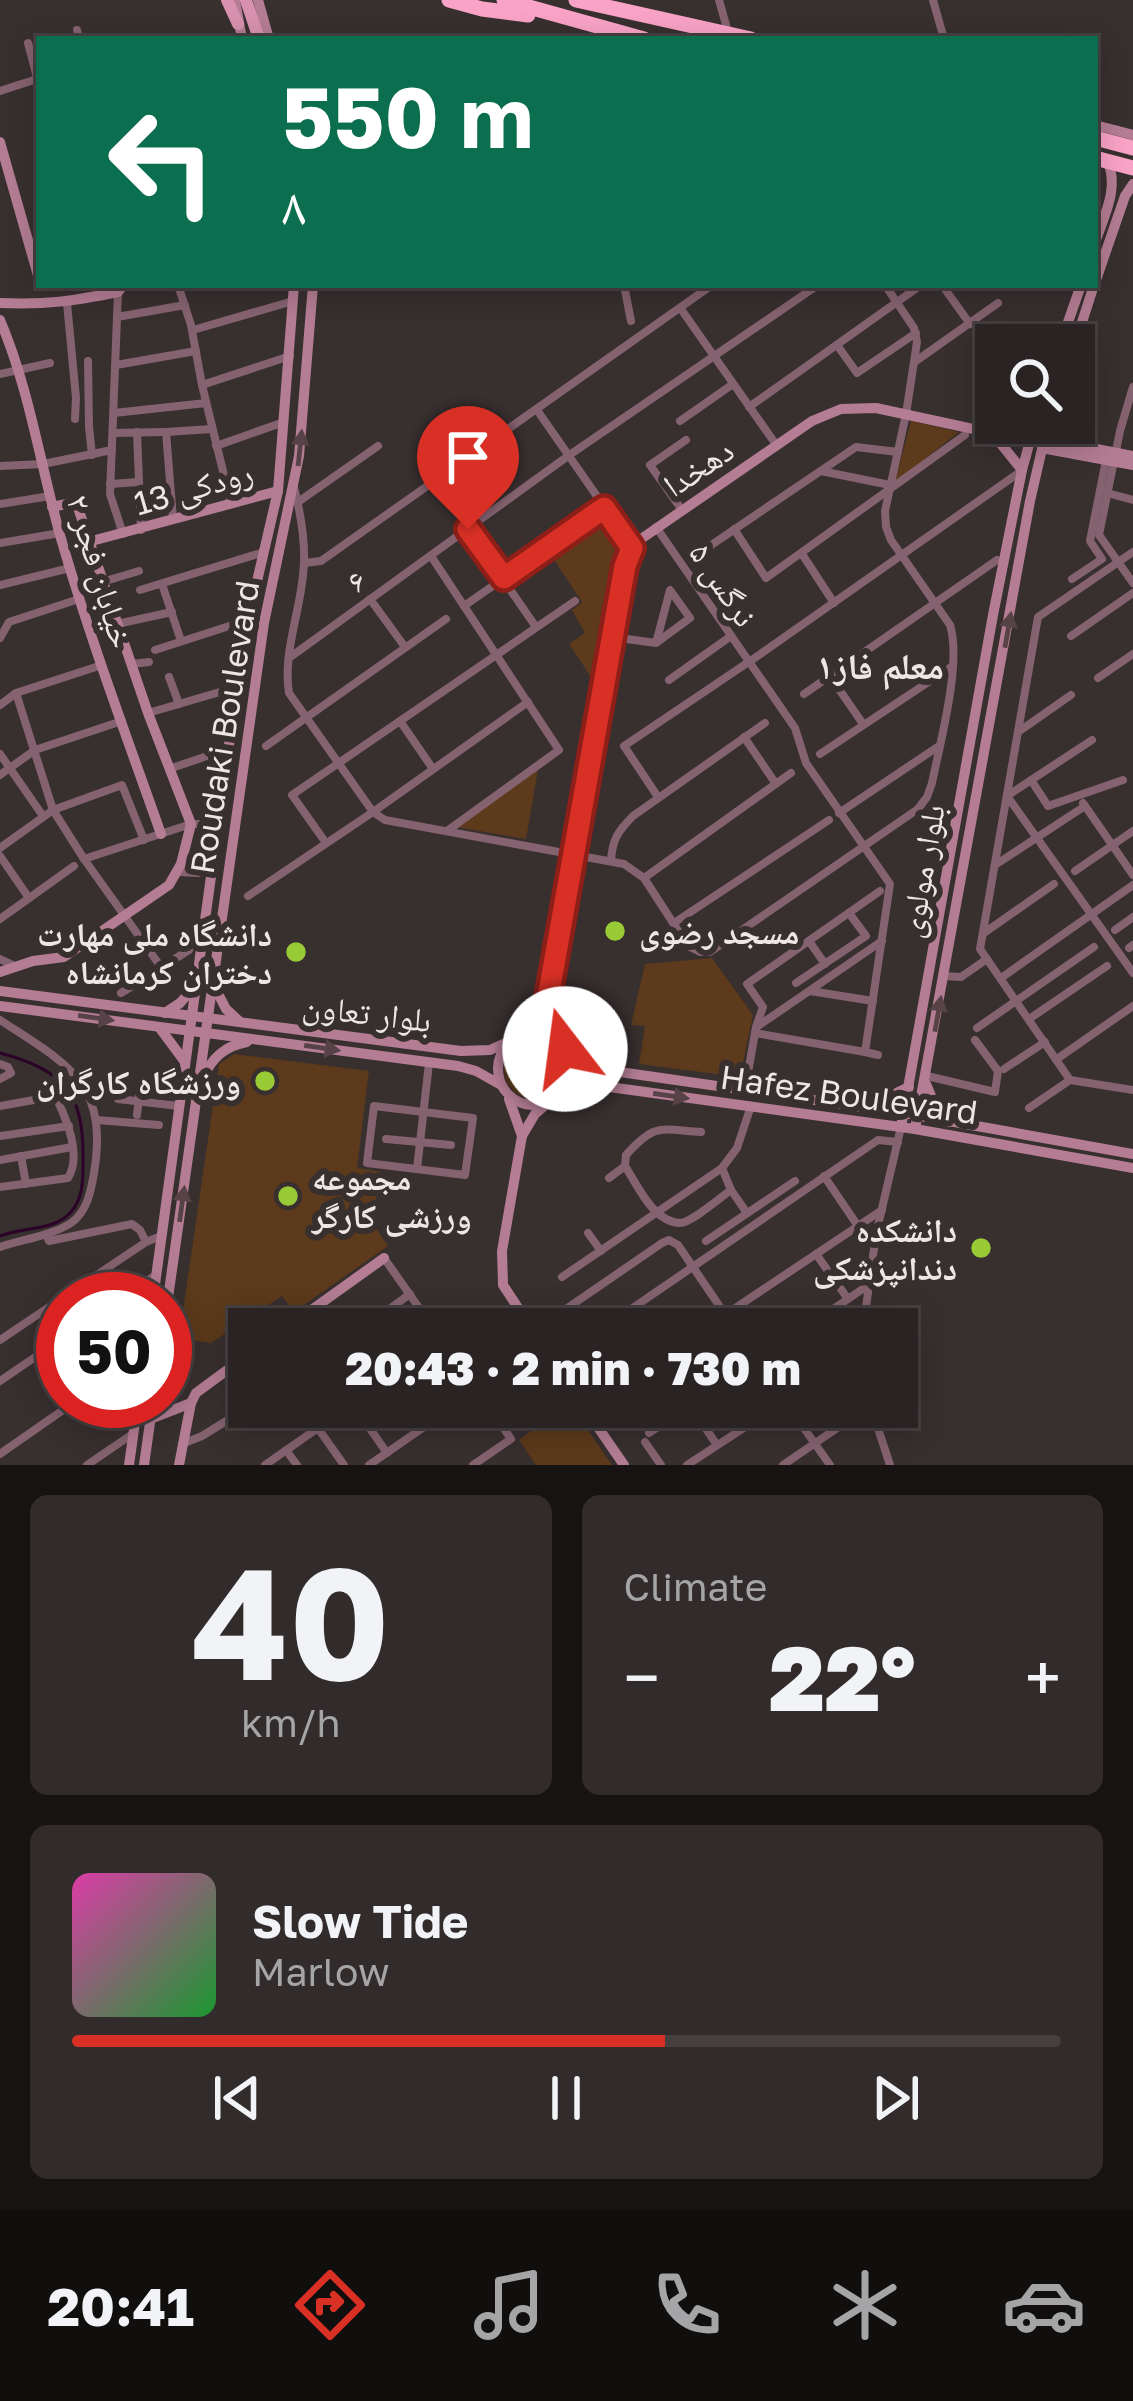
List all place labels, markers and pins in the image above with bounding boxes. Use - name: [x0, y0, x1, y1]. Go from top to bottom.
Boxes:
- pin: [417, 406, 519, 529]
- place label: مسجد رضوی: [639, 912, 799, 952]
- place label: دانشگاه ملی مهارت دختران کرمانشاه: [37, 914, 272, 992]
- marker: مسجد رضوی: [602, 918, 628, 944]
- marker: دانشگاه ملی مهارت دختران کرمانشاه: [283, 939, 309, 965]
- place label: ورزشگاه کارگران: [36, 1062, 241, 1102]
- marker: ورزشگاه کارگران: [252, 1068, 278, 1094]
- place label: مجموعه ورزشی کارگر: [310, 1158, 472, 1237]
- marker: مجموعه ورزشی کارگر: [275, 1183, 301, 1209]
- place label: دانشکده دندانپزشکی: [813, 1210, 957, 1289]
- marker: دانشکده دندانپزشکی: [968, 1235, 994, 1261]

